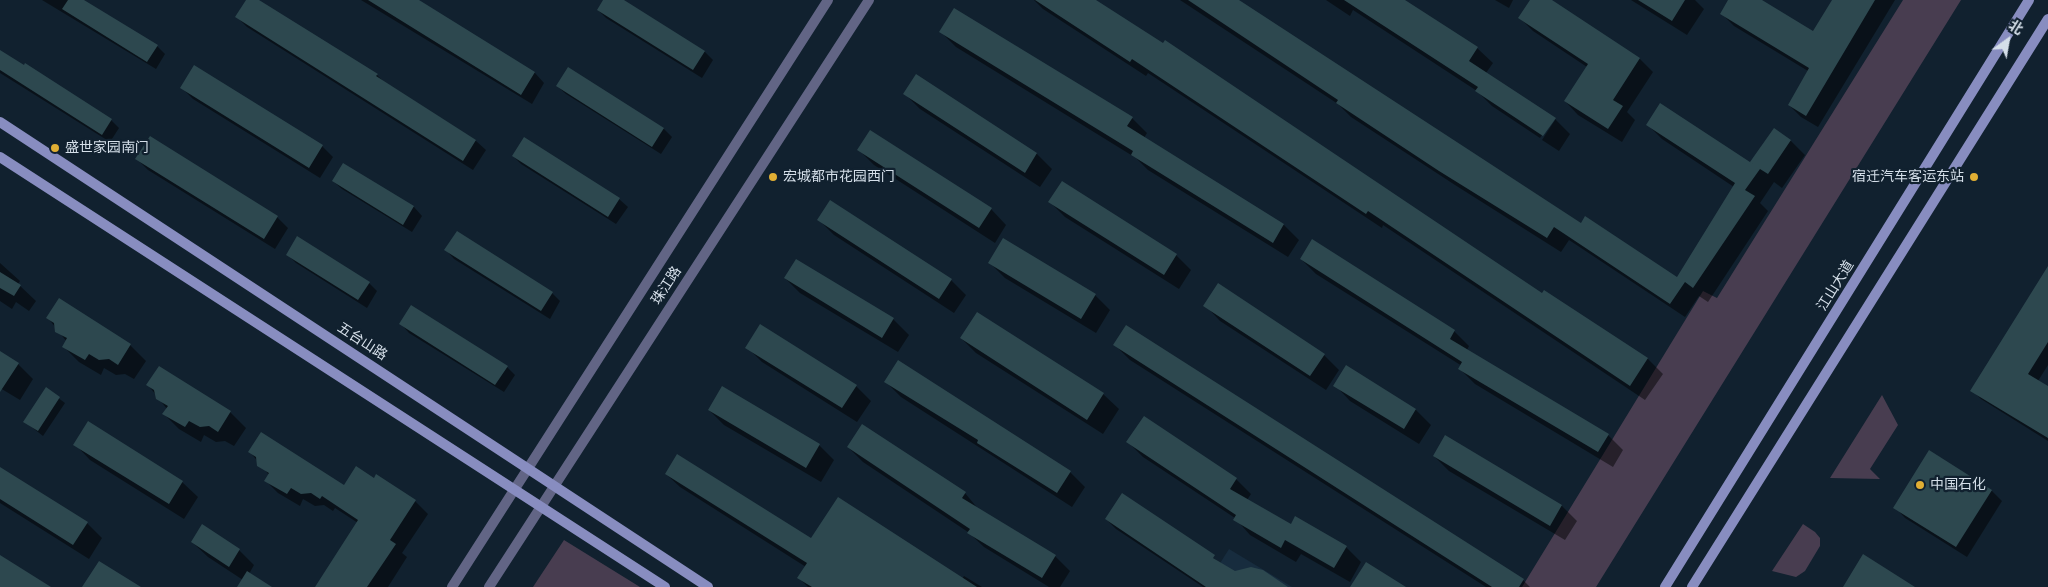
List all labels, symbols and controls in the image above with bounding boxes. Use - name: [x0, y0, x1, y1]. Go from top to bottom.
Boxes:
- north arrow: [1983, 15, 2033, 65]
- text: 北: [2006, 17, 2026, 38]
- place label: 盛世家园南门: [65, 140, 149, 156]
- marker: 盛世家园南门: [49, 142, 61, 154]
- place label: 宏城都市花园西门: [783, 169, 895, 185]
- place label: 宿迁汽车客运东站: [1852, 169, 1964, 185]
- marker: 宏城都市花园西门: [767, 171, 779, 183]
- marker: 宿迁汽车客运东站: [1968, 171, 1980, 183]
- street label: 江山大道: [1814, 258, 1858, 314]
- street label: 珠江路: [649, 264, 685, 308]
- street label: 五台山路: [334, 320, 390, 364]
- place label: 中国石化: [1930, 477, 1986, 493]
- marker: 中国石化: [1914, 479, 1926, 491]

